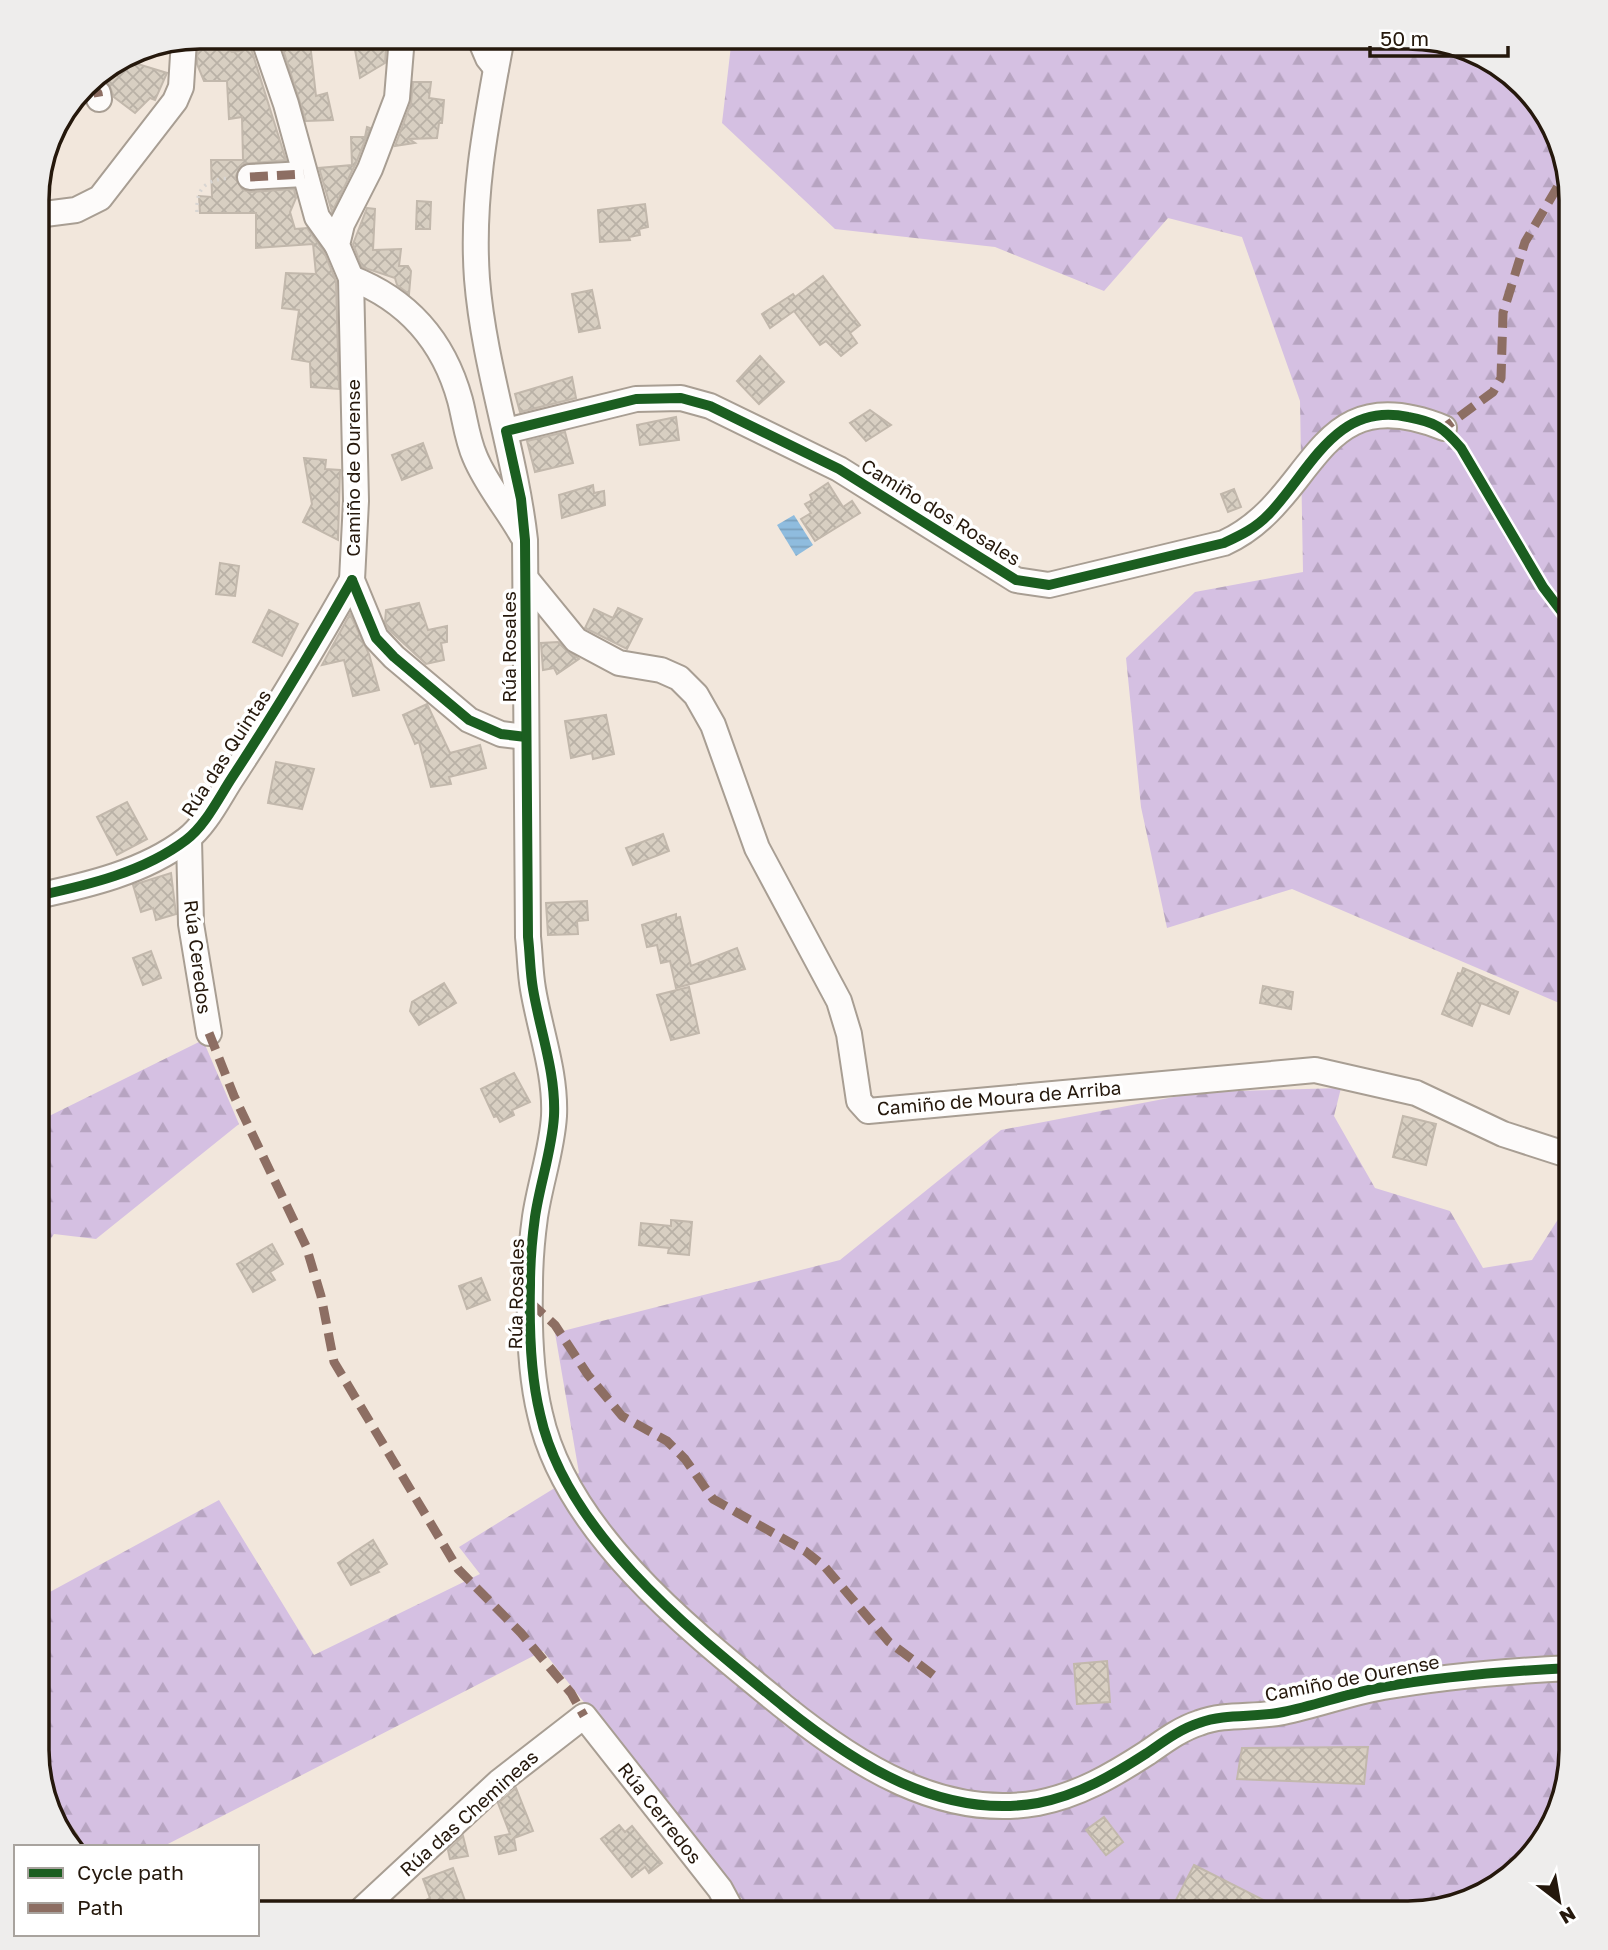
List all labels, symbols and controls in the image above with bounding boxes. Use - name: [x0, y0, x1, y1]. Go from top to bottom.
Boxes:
- scale bar: [1370, 14, 1508, 58]
- text: 50 m: [1380, 25, 1429, 51]
- street label: Camiño de Ourense: [341, 379, 364, 557]
- street label: Camiño dos Rosales: [857, 453, 1025, 570]
- street label: Rúa Rosales: [497, 591, 520, 703]
- street label: Rúa das Quintas: [176, 685, 275, 821]
- street label: Rúa Ceredos: [180, 899, 217, 1015]
- street label: Camiño de Moura de Arriba: [876, 1075, 1122, 1120]
- street label: Rúa Rosales: [503, 1238, 528, 1350]
- street label: Camiño de Ourense: [1263, 1649, 1441, 1706]
- street label: Rúa das Chemineas: [395, 1745, 542, 1881]
- street label: Rúa Cerredos: [614, 1757, 707, 1868]
- legend: [14, 1845, 259, 1936]
- text: Cycle path: [77, 1859, 184, 1885]
- north arrow: [1524, 1866, 1594, 1936]
- text: Path: [77, 1894, 124, 1920]
- text: N: [1556, 1902, 1580, 1930]

